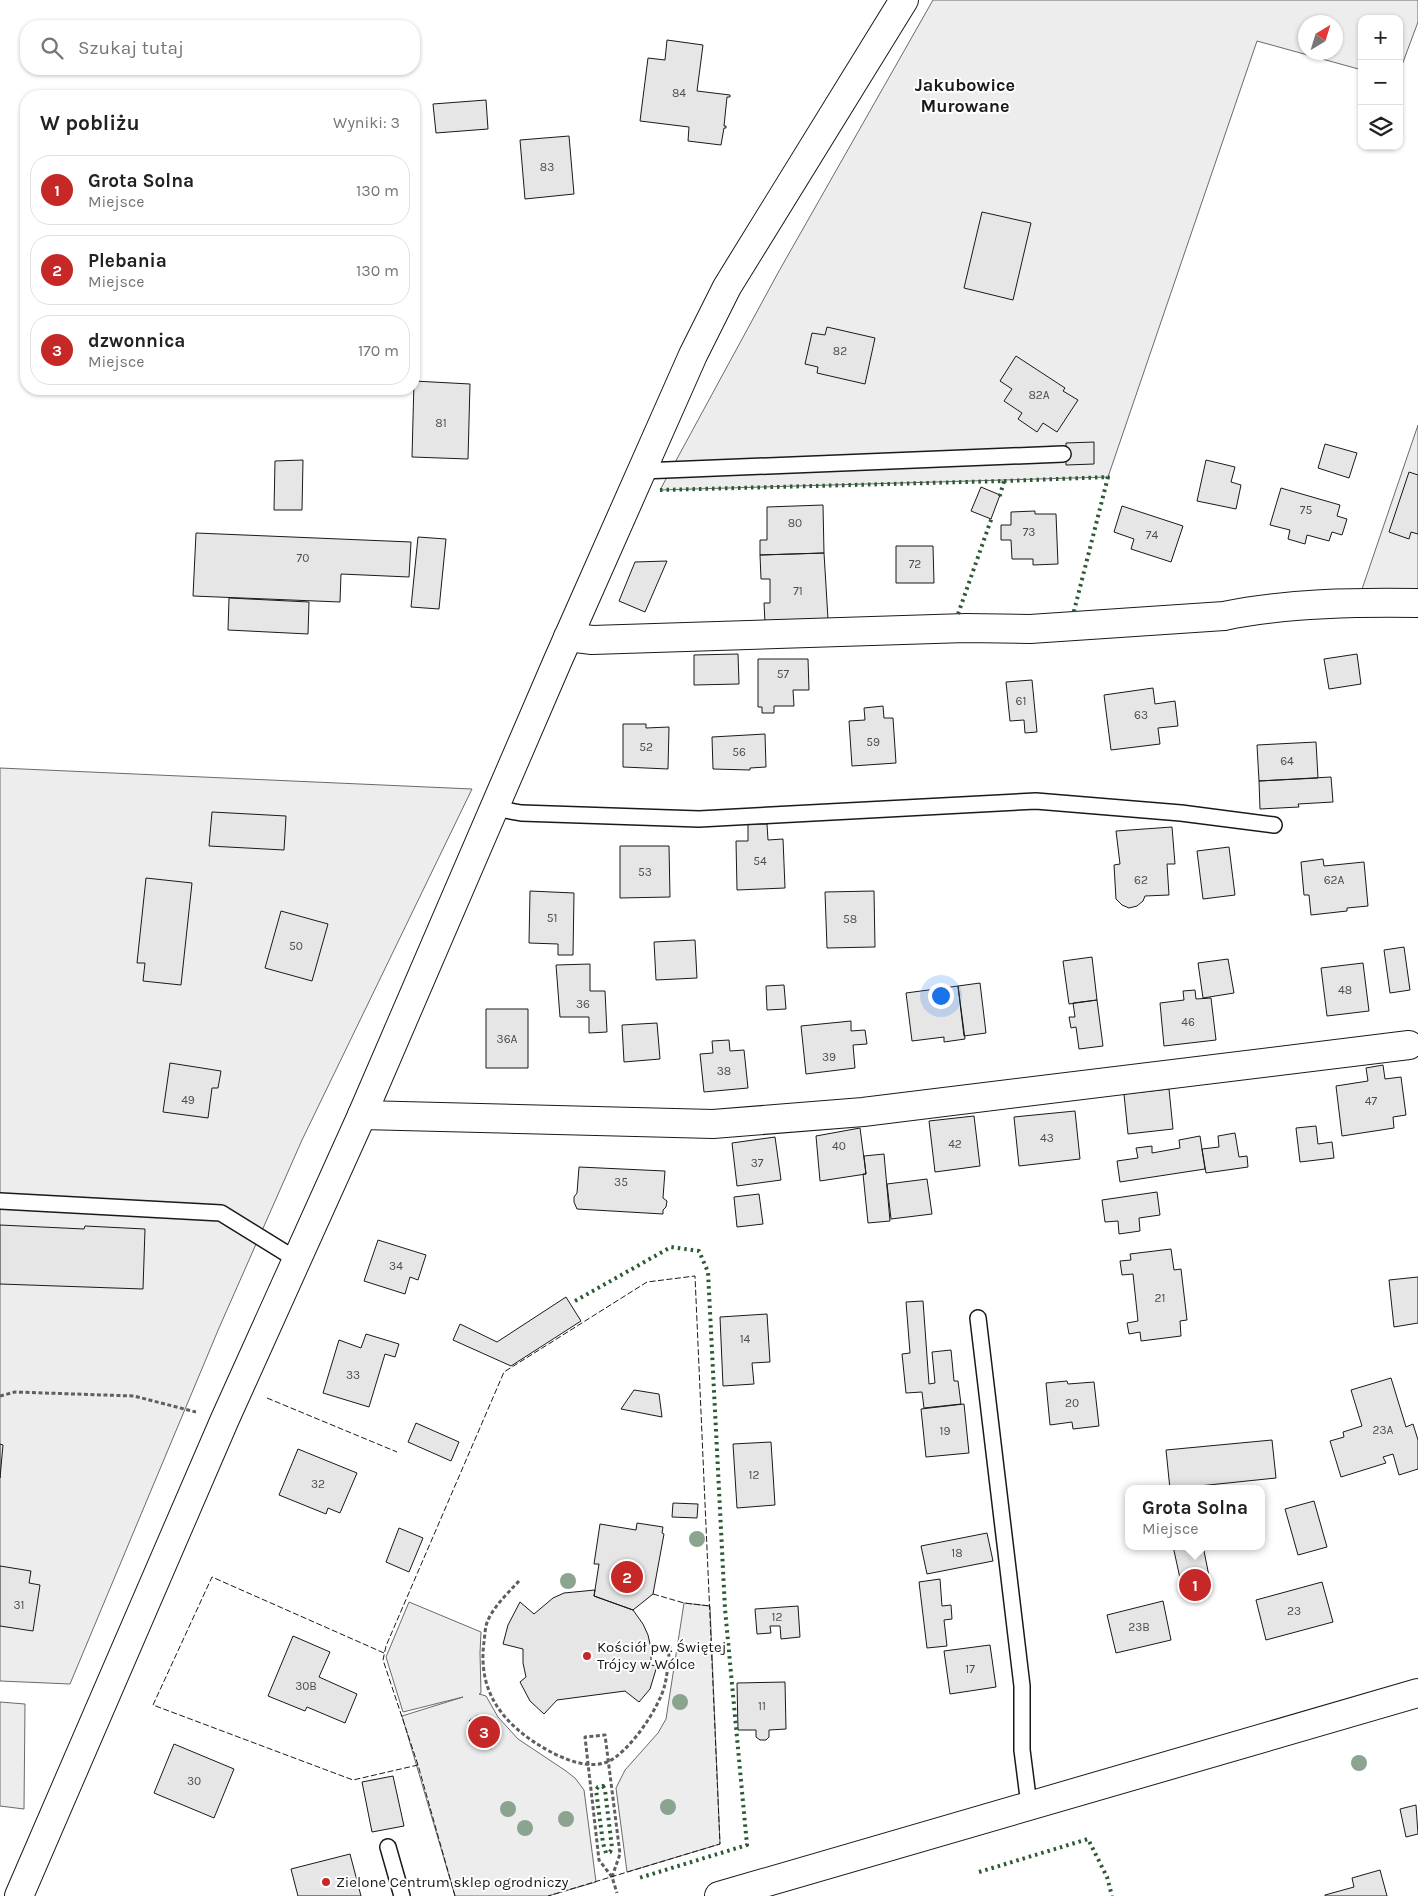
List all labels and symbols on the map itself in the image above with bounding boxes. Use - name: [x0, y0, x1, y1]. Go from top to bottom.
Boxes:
- north arrow: [1298, 15, 1343, 60]
- district label: Jakubowice Murowane: [915, 74, 1015, 117]
- house number: 84: [672, 86, 686, 100]
- house number: 83: [540, 160, 554, 174]
- house number: 82: [833, 344, 847, 358]
- house number: 82A: [1028, 388, 1050, 402]
- house number: 81: [435, 416, 447, 430]
- house number: 75: [1300, 503, 1312, 517]
- house number: 80: [788, 516, 802, 530]
- house number: 73: [1023, 525, 1035, 539]
- house number: 74: [1146, 528, 1158, 542]
- house number: 70: [297, 551, 309, 565]
- house number: 72: [909, 557, 921, 571]
- house number: 71: [793, 584, 803, 598]
- house number: 57: [777, 667, 790, 681]
- house number: 61: [1016, 694, 1026, 708]
- house number: 63: [1134, 708, 1148, 722]
- house number: 59: [866, 735, 880, 749]
- house number: 52: [639, 740, 653, 754]
- house number: 56: [732, 745, 746, 759]
- house number: 64: [1280, 754, 1294, 768]
- house number: 54: [753, 854, 767, 868]
- house number: 53: [638, 865, 652, 879]
- house number: 62: [1134, 873, 1148, 887]
- house number: 62A: [1324, 873, 1344, 887]
- house number: 51: [547, 911, 557, 925]
- house number: 58: [843, 912, 857, 926]
- house number: 50: [289, 939, 303, 953]
- your location: [928, 983, 954, 1009]
- house number: 48: [1338, 983, 1352, 997]
- house number: 36: [576, 997, 590, 1011]
- house number: 46: [1181, 1015, 1195, 1029]
- house number: 36A: [497, 1032, 518, 1046]
- house number: 39: [822, 1050, 836, 1064]
- house number: 38: [717, 1064, 731, 1078]
- house number: 49: [181, 1093, 195, 1107]
- house number: 47: [1365, 1094, 1378, 1108]
- house number: 43: [1040, 1131, 1054, 1145]
- house number: 42: [948, 1137, 962, 1151]
- house number: 40: [832, 1139, 846, 1153]
- house number: 37: [751, 1156, 764, 1170]
- house number: 35: [614, 1175, 628, 1189]
- house number: 34: [389, 1259, 403, 1273]
- house number: 21: [1155, 1291, 1165, 1305]
- house number: 14: [740, 1332, 751, 1346]
- house number: 33: [346, 1368, 360, 1382]
- house number: 20: [1065, 1396, 1079, 1410]
- house number: 23A: [1373, 1423, 1394, 1437]
- house number: 19: [940, 1424, 950, 1438]
- house number: 12: [749, 1468, 760, 1482]
- house number: 32: [311, 1477, 325, 1491]
- house number: 18: [951, 1546, 963, 1560]
- pin: 2: [611, 1558, 643, 1596]
- pin: 1: [1179, 1566, 1211, 1604]
- house number: 31: [13, 1598, 25, 1612]
- house number: 23: [1287, 1604, 1301, 1618]
- house number: 12: [772, 1610, 783, 1624]
- house number: 23B: [1128, 1620, 1150, 1634]
- place label: Kościół pw. Świętej Trójcy w Wólce: [597, 1638, 726, 1673]
- marker: Kościół pw. Świętej Trójcy w Wólce: [581, 1650, 593, 1662]
- house number: 17: [965, 1662, 975, 1676]
- house number: 30B: [295, 1679, 317, 1693]
- house number: 11: [758, 1699, 766, 1713]
- pin: 3: [468, 1713, 500, 1751]
- house number: 30: [187, 1774, 201, 1788]
- place label: Zielone Centrum sklep ogrodniczy: [336, 1873, 569, 1891]
- marker: Zielone Centrum sklep ogrodniczy: [320, 1876, 332, 1888]

